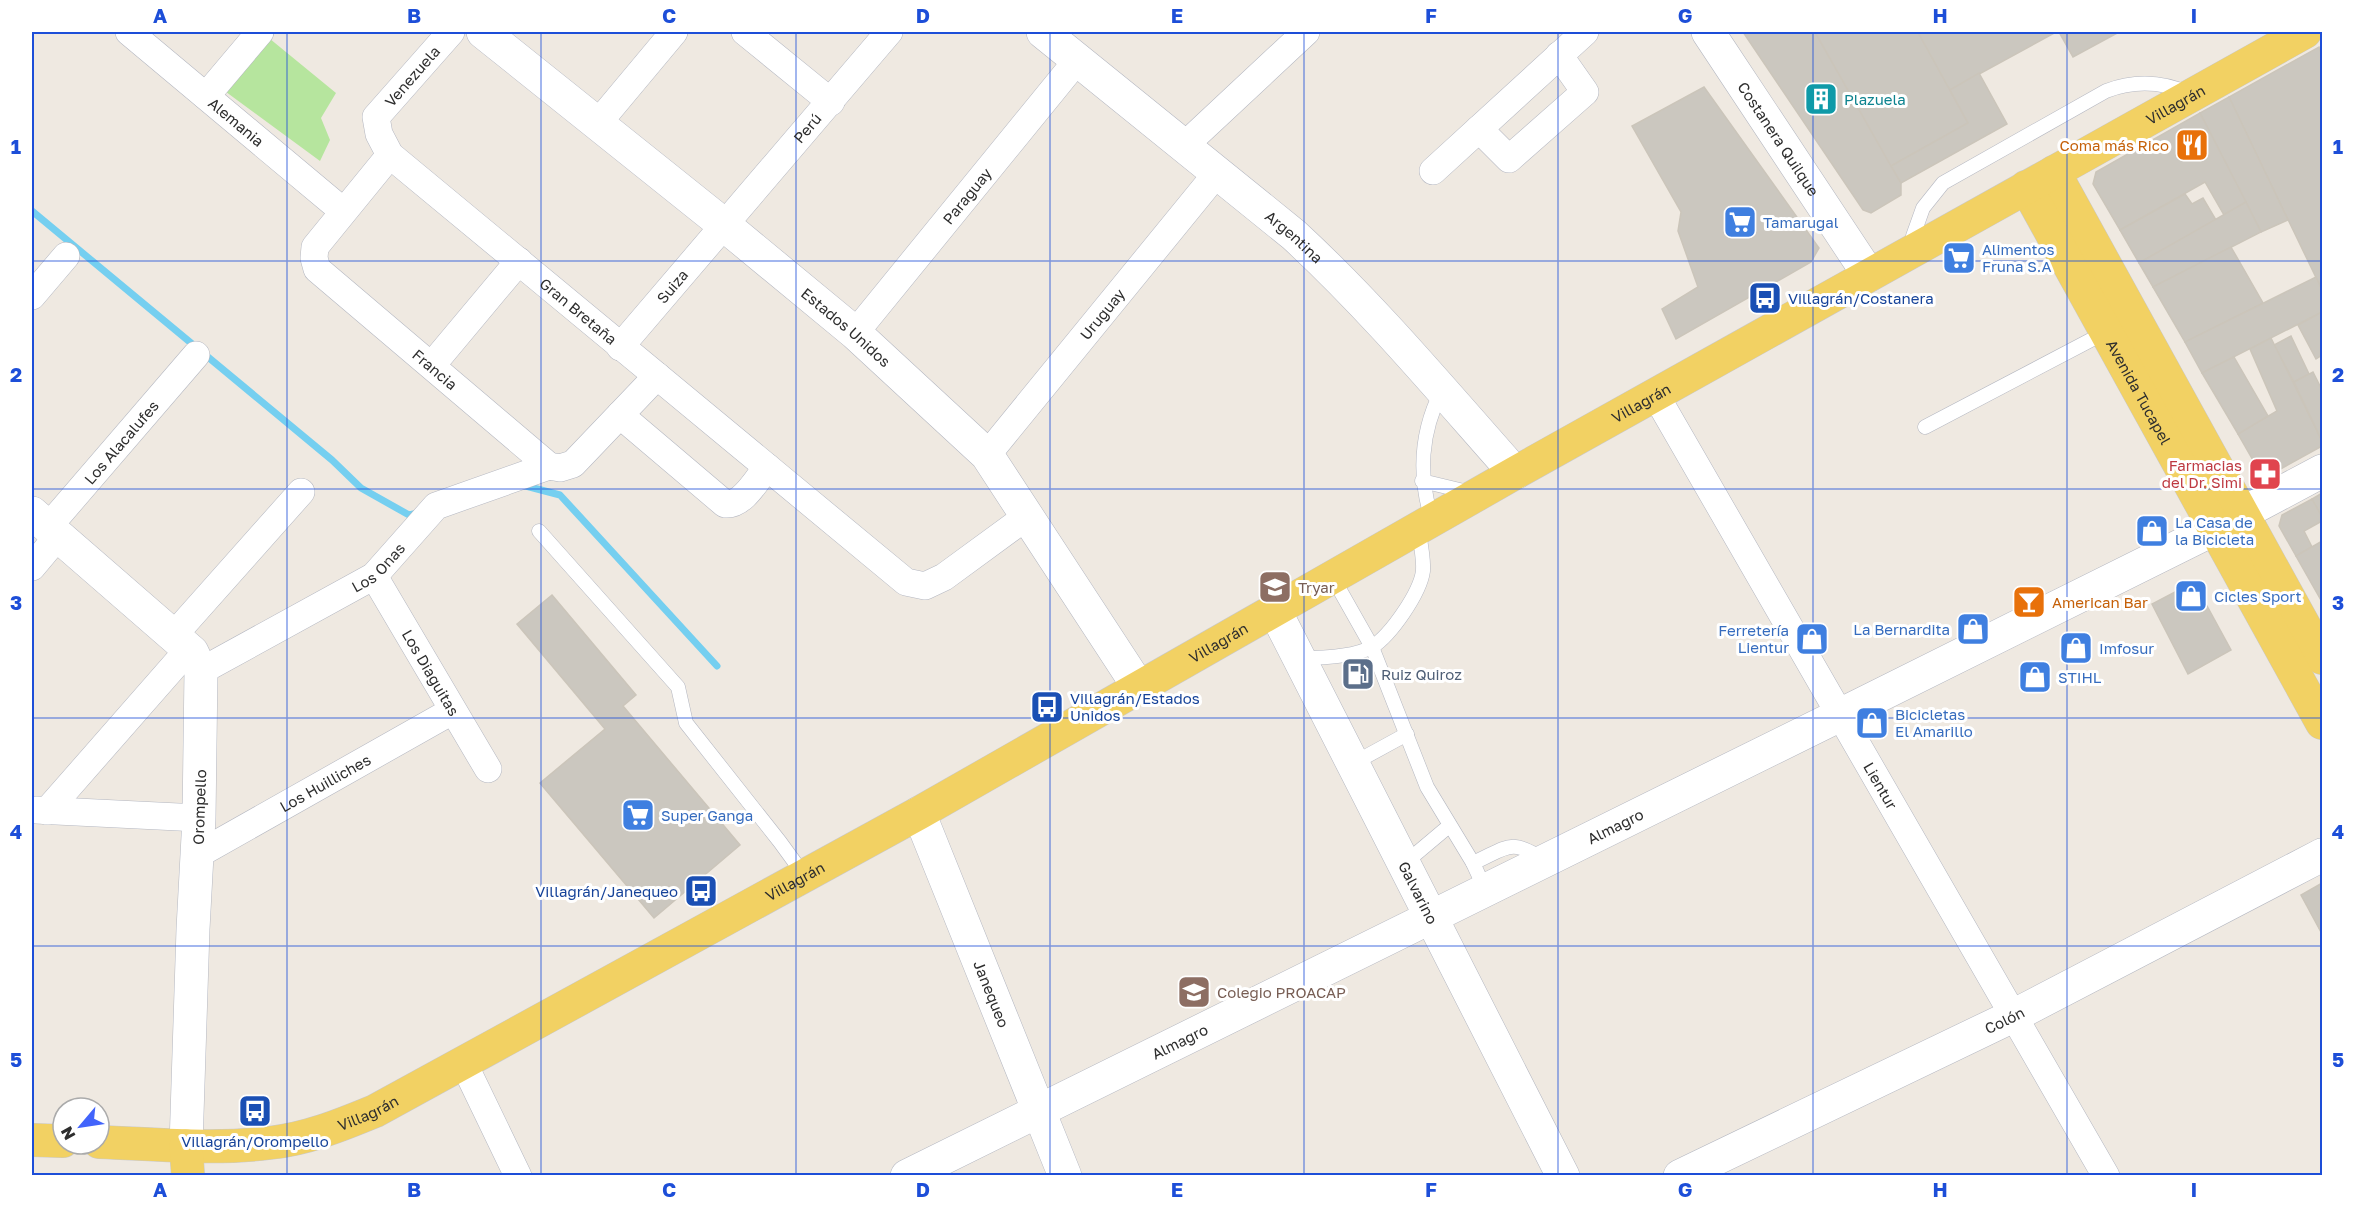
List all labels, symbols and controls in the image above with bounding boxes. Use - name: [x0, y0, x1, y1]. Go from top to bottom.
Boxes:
- text: A: [153, 3, 167, 27]
- text: B: [407, 3, 421, 27]
- text: C: [662, 3, 676, 27]
- text: D: [916, 3, 930, 27]
- text: E: [1171, 3, 1183, 27]
- text: F: [1425, 3, 1437, 27]
- text: G: [1678, 3, 1692, 27]
- text: H: [1932, 3, 1948, 27]
- text: I: [2191, 3, 2197, 27]
- street label: Venezuela: [381, 42, 443, 110]
- street label: Costanera Quilque: [1734, 78, 1823, 200]
- building icon: Plazuela: [1803, 81, 1839, 117]
- street label: Villagrán: [2143, 81, 2208, 128]
- place label: Plazuela: [1844, 90, 1906, 108]
- street label: Alemania: [205, 94, 268, 150]
- street label: Perú: [789, 109, 825, 147]
- restaurant icon: Coma más Rico: [2174, 127, 2210, 163]
- text: 1: [11, 134, 21, 158]
- text: 1: [2333, 134, 2343, 158]
- place label: Coma más Rico: [2059, 136, 2169, 154]
- street label: Paraguay: [939, 164, 995, 228]
- supermarket icon: Tamarugal: [1722, 204, 1758, 240]
- street label: Argentina: [1262, 207, 1327, 267]
- place label: Tamarugal: [1763, 213, 1839, 231]
- supermarket icon: Alimentos Fruna S.A: [1941, 240, 1977, 276]
- place label: Alimentos Fruna S.A: [1982, 240, 2055, 275]
- street label: Suiza: [652, 266, 691, 307]
- street label: Gran Bretaña: [536, 274, 621, 348]
- bus stop icon: Villagrán/Costanera: [1747, 280, 1783, 316]
- street label: Estados Unidos: [798, 284, 895, 370]
- street label: Uruguay: [1076, 284, 1129, 343]
- place label: Villagrán/Costanera: [1788, 289, 1934, 307]
- street label: Avenida Tucapel: [2103, 336, 2175, 448]
- street label: Francia: [409, 345, 461, 393]
- text: 2: [10, 362, 22, 386]
- text: 2: [2332, 362, 2344, 386]
- street label: Villagrán: [1608, 379, 1674, 426]
- street label: Los Alacalufes: [80, 396, 162, 488]
- place label: Farmacias del Dr. Simi: [2162, 456, 2242, 491]
- pharmacy icon: Farmacias del Dr. Simi: [2247, 456, 2283, 492]
- shop icon: La Casa de la Bicicleta: [2134, 513, 2170, 549]
- place label: La Casa de la Bicicleta: [2175, 513, 2254, 548]
- street label: Los Onas: [348, 539, 408, 596]
- school or university icon: Tryar: [1257, 569, 1293, 605]
- place label: Tryar: [1298, 578, 1335, 596]
- shop icon: Cicles Sport: [2173, 578, 2209, 614]
- bar icon: American Bar: [2011, 584, 2047, 620]
- place label: Cicles Sport: [2214, 587, 2301, 605]
- text: 3: [10, 590, 22, 614]
- text: 3: [2332, 590, 2344, 614]
- place label: American Bar: [2052, 593, 2148, 611]
- shop icon: La Bernardita: [1955, 611, 1991, 647]
- street label: Villagrán: [1186, 618, 1251, 666]
- place label: La Bernardita: [1853, 620, 1950, 638]
- place label: Ferretería Lientur: [1718, 621, 1789, 656]
- shop icon: Ferretería Lientur: [1794, 621, 1830, 657]
- street label: Los Diaguitas: [399, 626, 463, 719]
- shop icon: Imfosur: [2058, 630, 2094, 666]
- place label: Imfosur: [2099, 639, 2154, 657]
- fuel station icon: Ruiz Quiroz: [1340, 656, 1376, 692]
- shop icon: STIHL: [2017, 659, 2053, 695]
- place label: Ruiz Quiroz: [1381, 665, 1462, 683]
- place label: STIHL: [2058, 668, 2102, 686]
- bus stop icon: Villagrán/Estados Unidos: [1029, 689, 1065, 725]
- place label: Villagrán/Estados Unidos: [1070, 689, 1200, 724]
- shop icon: Bicicletas El Amarillo: [1854, 705, 1890, 741]
- place label: Bicicletas El Amarillo: [1895, 705, 1973, 740]
- street label: Los Huilliches: [276, 750, 374, 815]
- street label: Lientur: [1860, 759, 1902, 812]
- street label: Orompello: [189, 769, 209, 845]
- supermarket icon: Super Ganga: [620, 797, 656, 833]
- street label: Almagro: [1584, 805, 1646, 847]
- place label: Super Ganga: [661, 806, 753, 824]
- text: 4: [10, 819, 22, 843]
- text: 4: [2332, 819, 2344, 843]
- street label: Villagrán: [762, 858, 828, 905]
- street label: Galvarino: [1395, 858, 1442, 927]
- bus stop icon: Villagrán/Janequeo: [683, 873, 719, 909]
- place label: Villagrán/Janequeo: [535, 882, 678, 900]
- street label: Janequeo: [970, 958, 1013, 1030]
- school or university icon: Colegio PROACAP: [1176, 974, 1212, 1010]
- place label: Colegio PROACAP: [1217, 983, 1346, 1001]
- street label: Colón: [1982, 1003, 2027, 1037]
- street label: Almagro: [1149, 1020, 1211, 1063]
- text: 5: [10, 1047, 22, 1071]
- text: 5: [2332, 1047, 2344, 1071]
- street label: Villagrán: [335, 1091, 401, 1134]
- bus stop icon: Villagrán/Orompello: [237, 1093, 273, 1129]
- north arrow: [51, 1096, 111, 1156]
- text: N: [56, 1123, 80, 1143]
- place label: Villagrán/Orompello: [181, 1132, 329, 1150]
- text: A: [153, 1177, 167, 1201]
- text: B: [407, 1177, 421, 1201]
- text: C: [662, 1177, 676, 1201]
- text: D: [916, 1177, 930, 1201]
- text: E: [1171, 1177, 1183, 1201]
- text: F: [1425, 1177, 1437, 1201]
- text: G: [1678, 1177, 1692, 1201]
- text: H: [1932, 1177, 1948, 1201]
- text: I: [2191, 1177, 2197, 1201]

